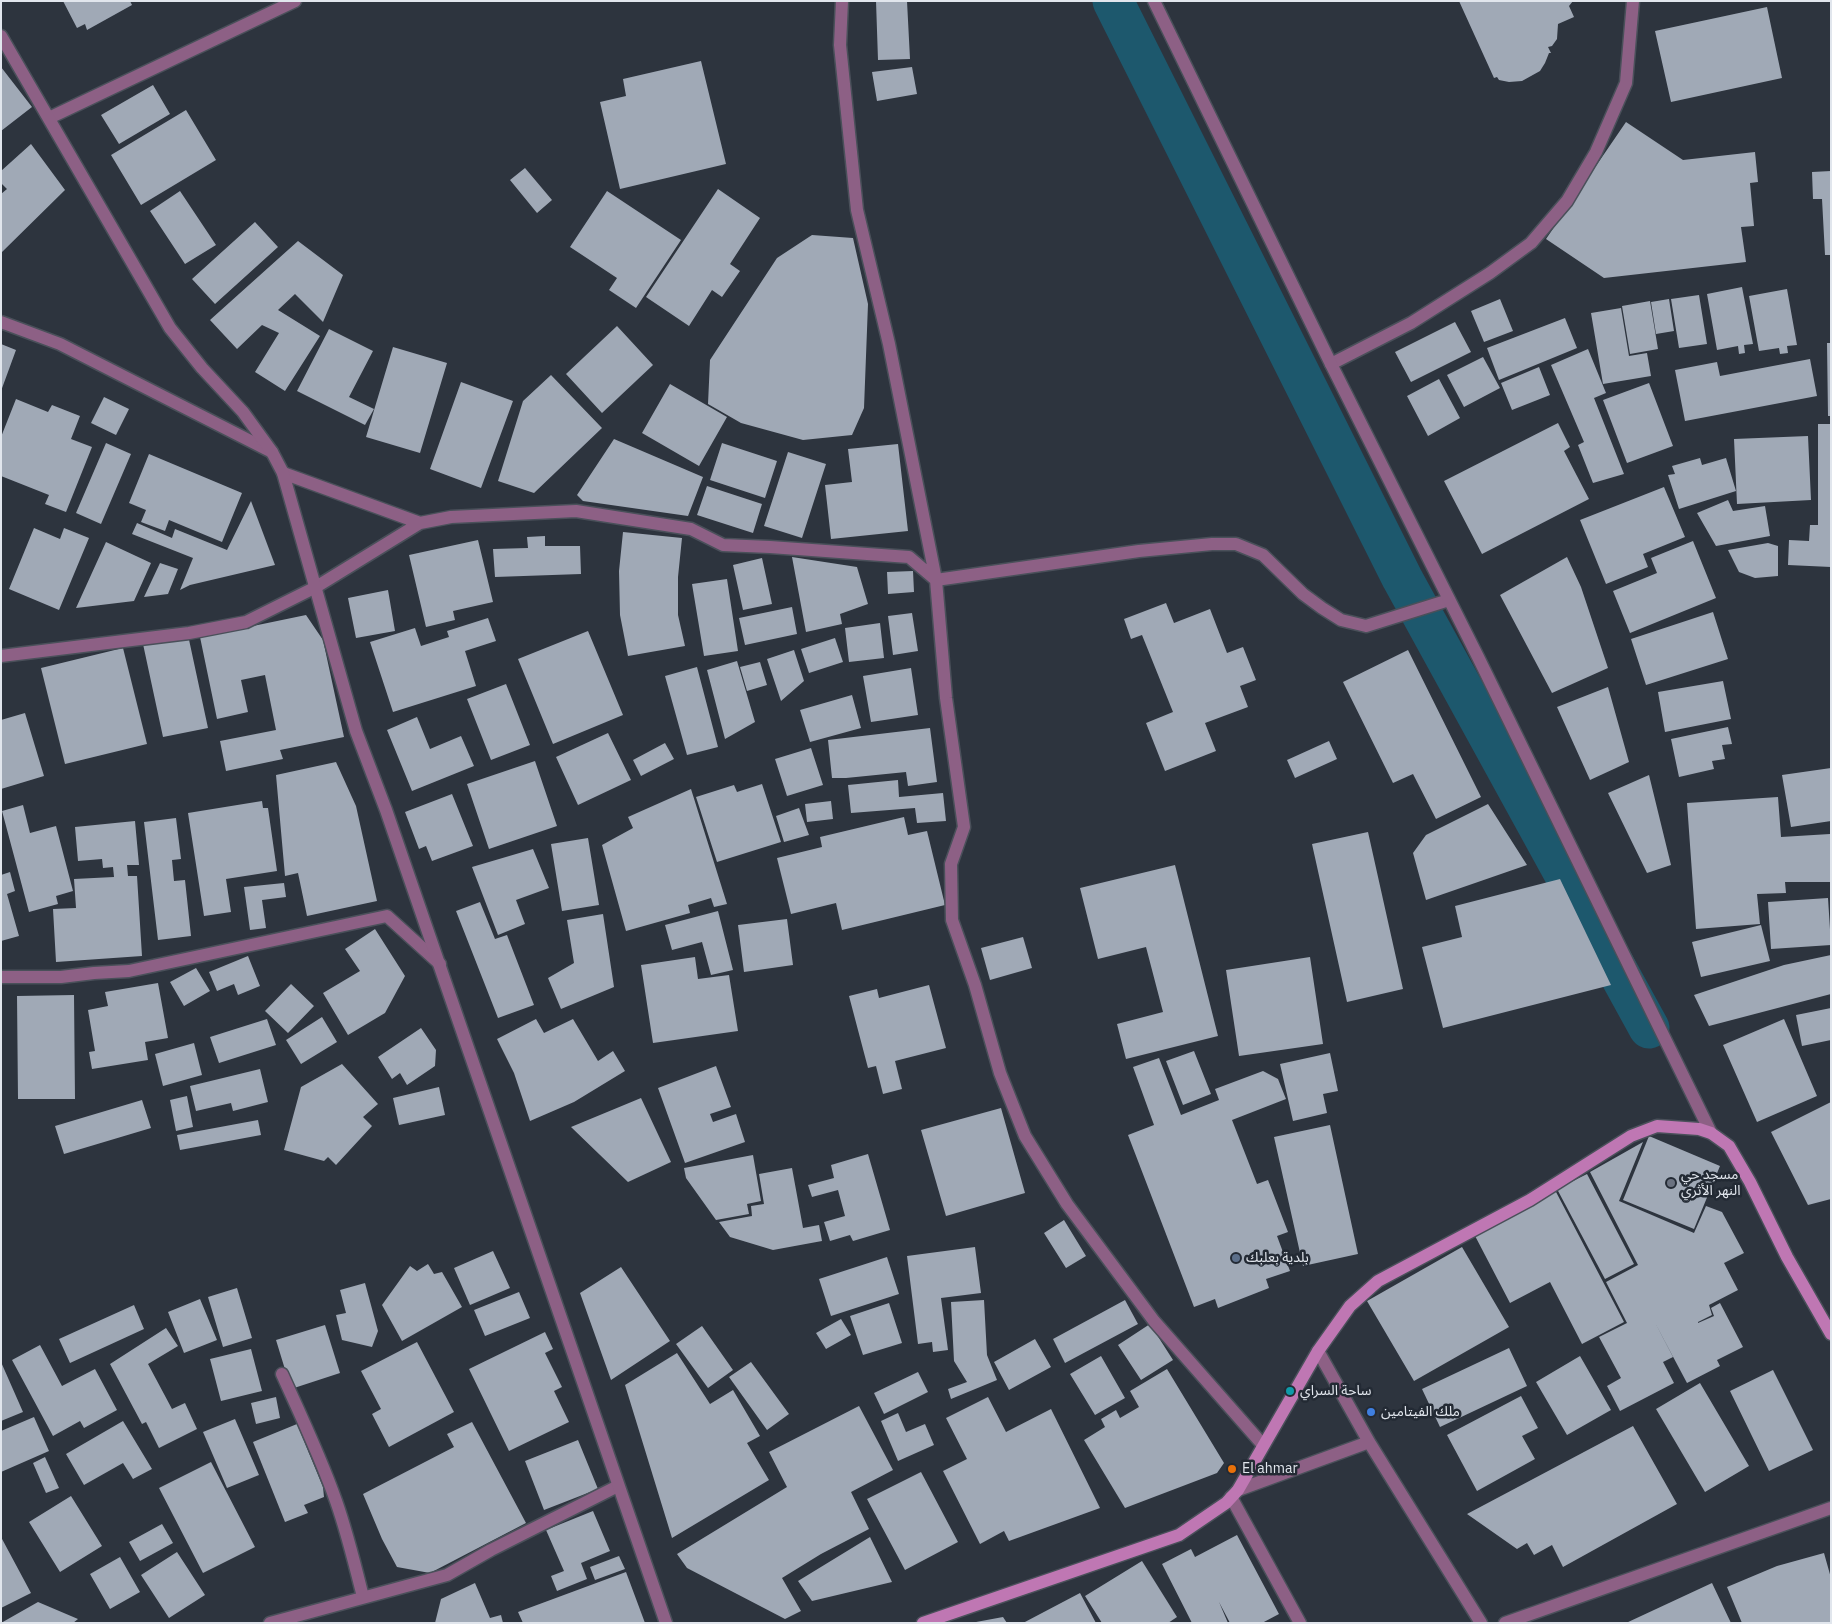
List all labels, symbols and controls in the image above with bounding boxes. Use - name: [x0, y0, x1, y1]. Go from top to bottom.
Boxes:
- place label: مسجد حي النهر الأثري: [1681, 1167, 1741, 1200]
- marker: مسجد حي النهر الأثري: [1665, 1177, 1677, 1189]
- place label: بلدية بعلبك: [1246, 1250, 1309, 1266]
- marker: بلدية بعلبك: [1230, 1252, 1242, 1264]
- place label: ساحة السراي: [1300, 1383, 1371, 1399]
- marker: ساحة السراي: [1284, 1385, 1296, 1397]
- place label: ملك الفيتامين: [1381, 1404, 1460, 1420]
- marker: ملك الفيتامين: [1365, 1406, 1377, 1418]
- place label: El ahmar: [1242, 1461, 1298, 1477]
- marker: El ahmar: [1226, 1463, 1238, 1475]

